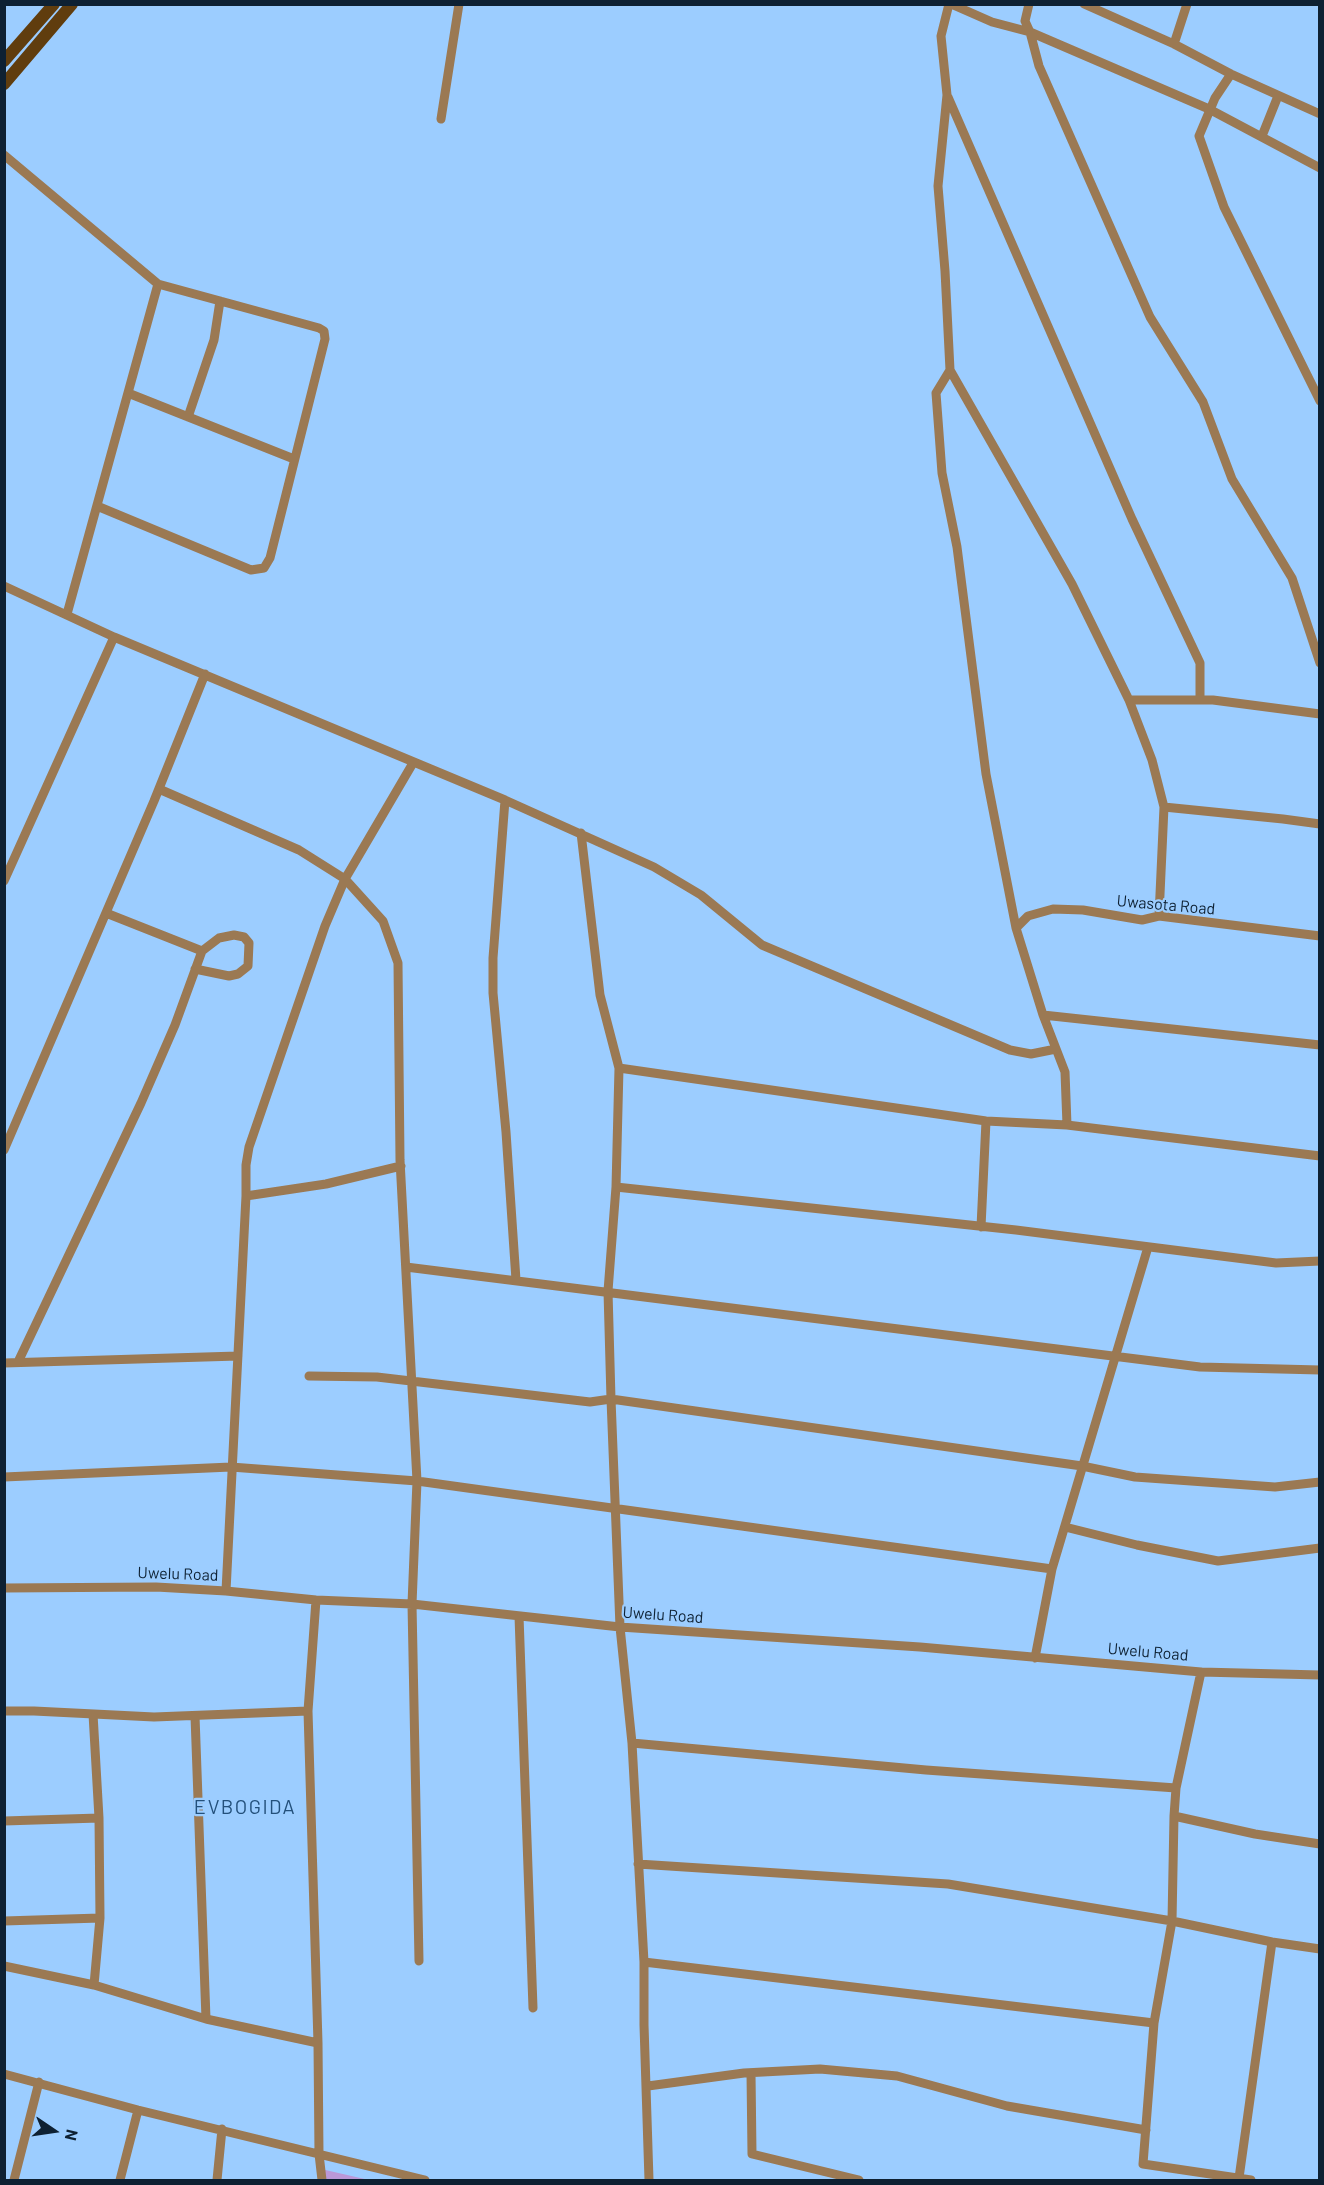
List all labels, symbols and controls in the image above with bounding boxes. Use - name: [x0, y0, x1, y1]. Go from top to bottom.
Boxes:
- street label: Uwasota Road: [1116, 891, 1216, 919]
- street label: Uwelu Road: [137, 1563, 219, 1585]
- street label: Uwelu Road: [622, 1603, 704, 1627]
- street label: Uwelu Road: [1107, 1639, 1189, 1665]
- district label: EVBOGIDA: [194, 1795, 296, 1819]
- north arrow: [24, 2101, 84, 2161]
- text: N: [62, 2128, 82, 2142]

